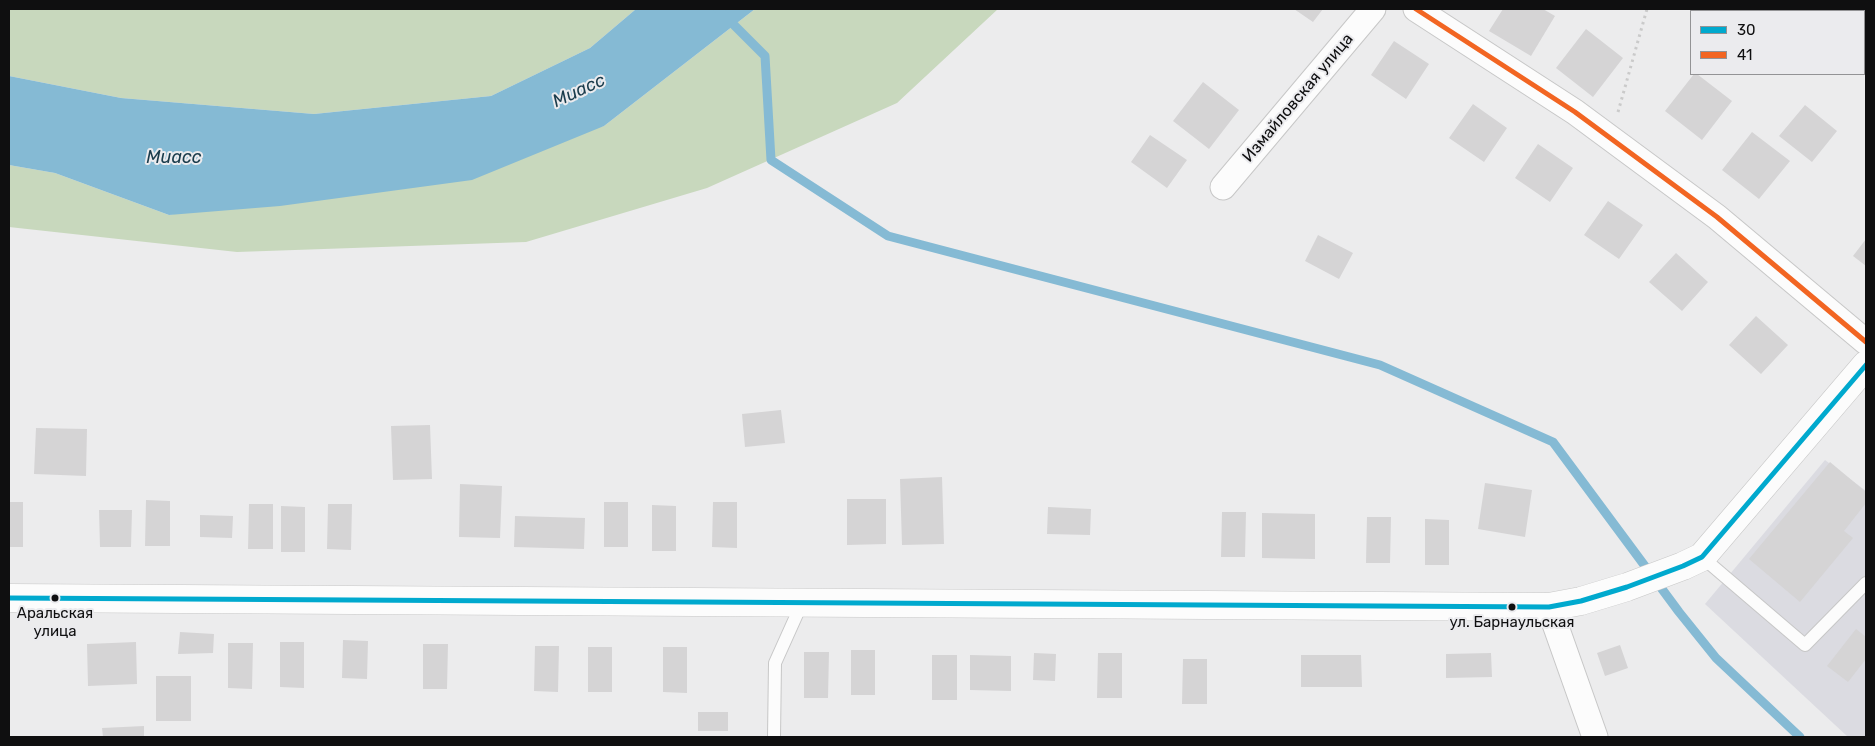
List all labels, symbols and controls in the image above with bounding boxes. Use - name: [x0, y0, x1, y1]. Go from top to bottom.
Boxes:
- legend: [1690, 10, 1865, 75]
- text: 30: [1737, 21, 1756, 39]
- street label: Измайловская улица: [1239, 30, 1357, 166]
- text: 41: [1737, 46, 1752, 64]
- water label: Миасс: [549, 69, 609, 113]
- water label: Миасс: [146, 147, 202, 169]
- marker: Аральская улица: [50, 593, 60, 603]
- marker: ул. Барнаульская: [1507, 602, 1517, 612]
- place label: Аральская улица: [17, 605, 93, 640]
- place label: ул. Барнаульская: [1450, 614, 1574, 632]

